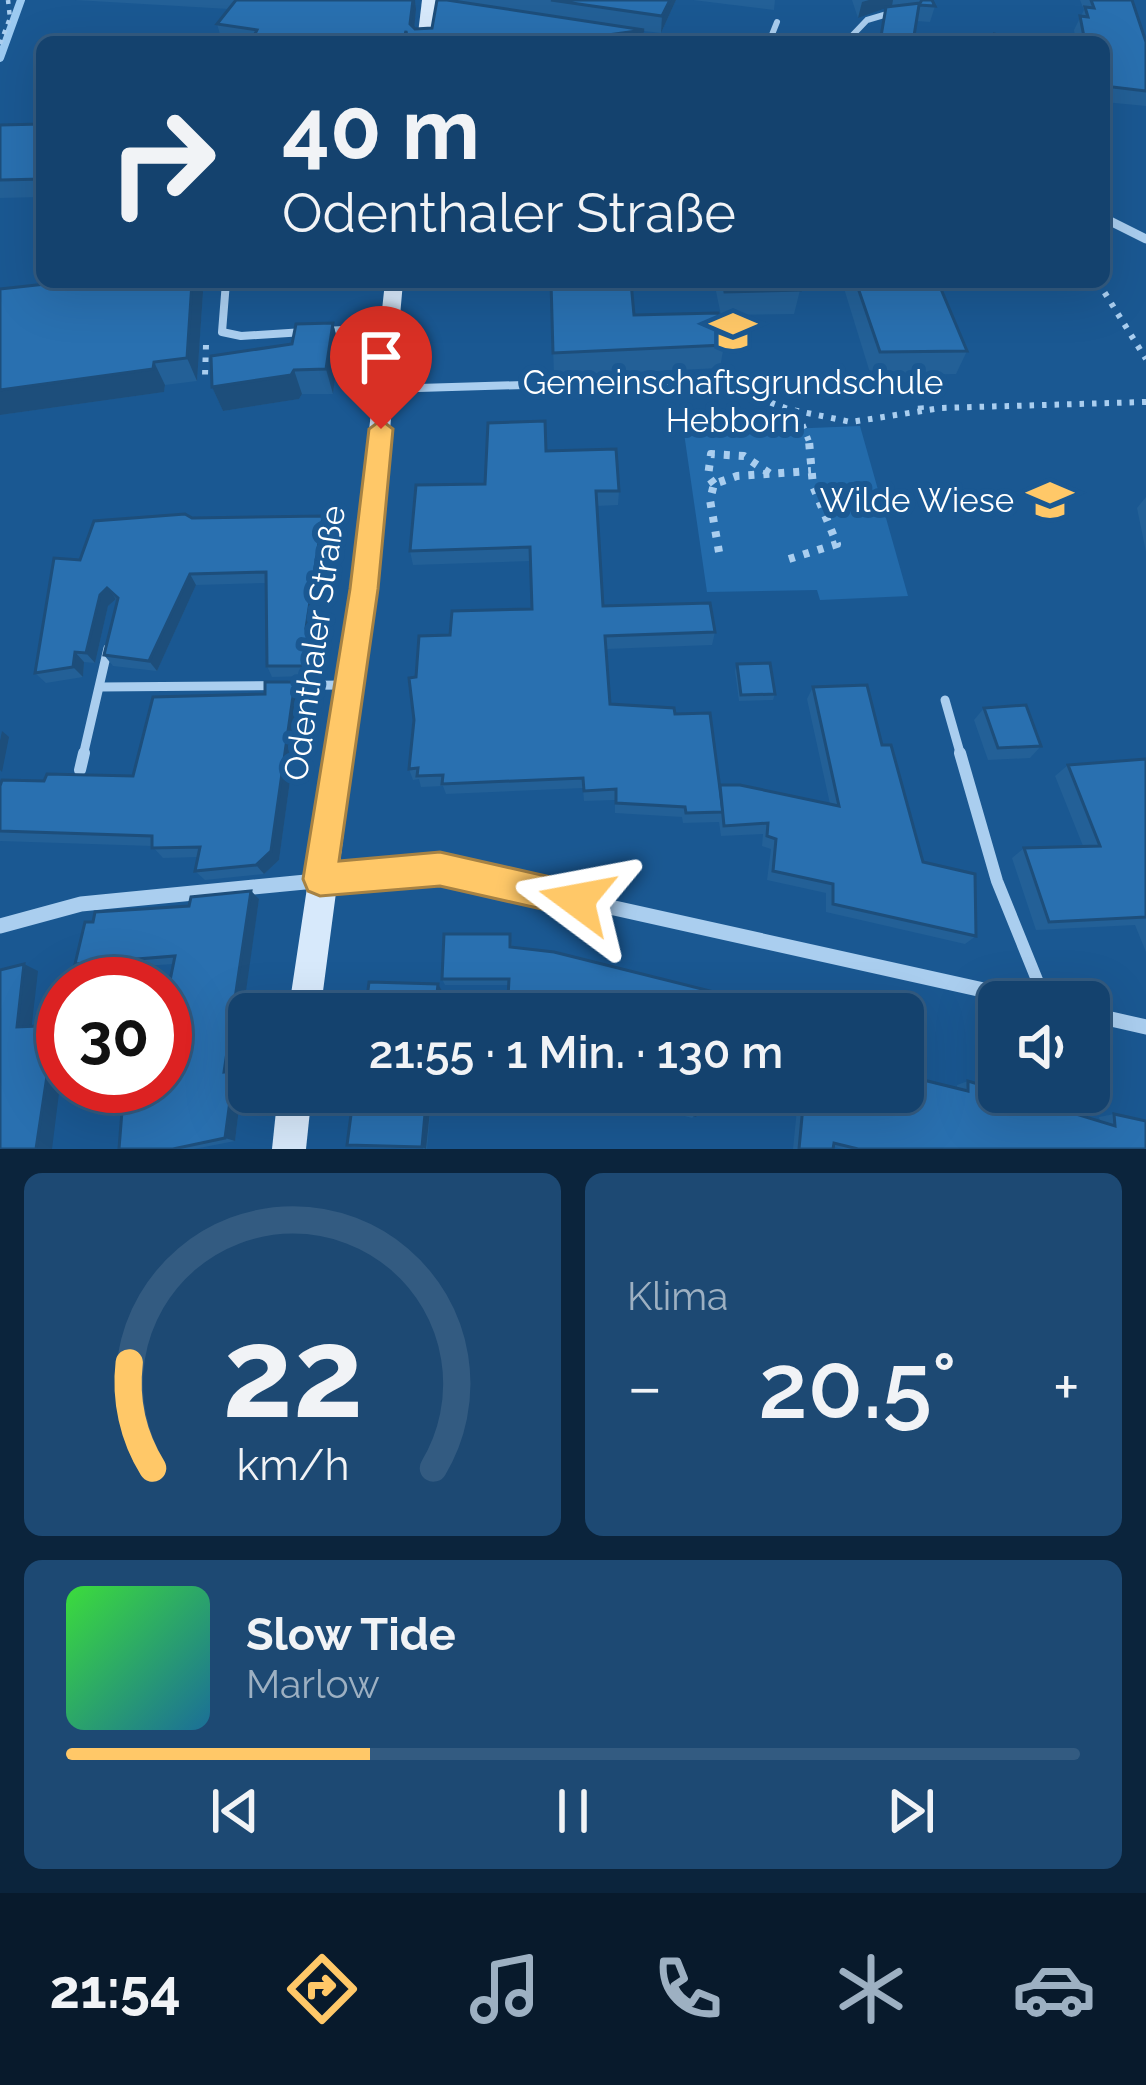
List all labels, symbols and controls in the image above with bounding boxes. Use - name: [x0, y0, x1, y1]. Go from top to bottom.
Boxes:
- text: 40 m: [282, 80, 480, 179]
- icon: right: [84, 84, 240, 240]
- text: Odenthaler Straße: [282, 181, 736, 245]
- pin: [330, 306, 432, 429]
- school or university icon: Gemeinschaftsgrundschule Hebborn: [708, 306, 758, 356]
- icon: arrive: [348, 324, 414, 390]
- place label: Gemeinschaftsgrundschule Hebborn: [523, 363, 943, 440]
- school or university icon: Wilde Wiese: [1025, 475, 1075, 525]
- place label: Wilde Wiese: [820, 481, 1014, 520]
- street label: Odenthaler Straße: [276, 503, 353, 783]
- position arrow: [514, 837, 640, 963]
- speed limit sign: 30: [36, 957, 192, 1113]
- map controls: [978, 981, 1110, 1113]
- button: sound: [978, 981, 1110, 1113]
- text: 21:55 · 1 Min. · 130 m: [369, 1026, 783, 1079]
- text: Klima: [627, 1273, 728, 1319]
- text: 22: [222, 1300, 363, 1446]
- text: 20.5°: [758, 1333, 957, 1439]
- text: −: [627, 1348, 663, 1425]
- text: +: [1053, 1348, 1080, 1425]
- text: km/h: [236, 1439, 349, 1489]
- text: Slow Tide: [246, 1608, 456, 1661]
- text: Marlow: [246, 1661, 380, 1707]
- icon: previous: [202, 1778, 268, 1844]
- icon: pause: [540, 1778, 606, 1844]
- icon: next: [878, 1778, 944, 1844]
- icon: directions: [280, 1947, 364, 2031]
- icon: music: [463, 1947, 547, 2031]
- icon: phone: [646, 1947, 730, 2031]
- icon: climate: [829, 1947, 913, 2031]
- icon: car: [1012, 1947, 1096, 2031]
- text: 21:54: [50, 1957, 181, 2021]

